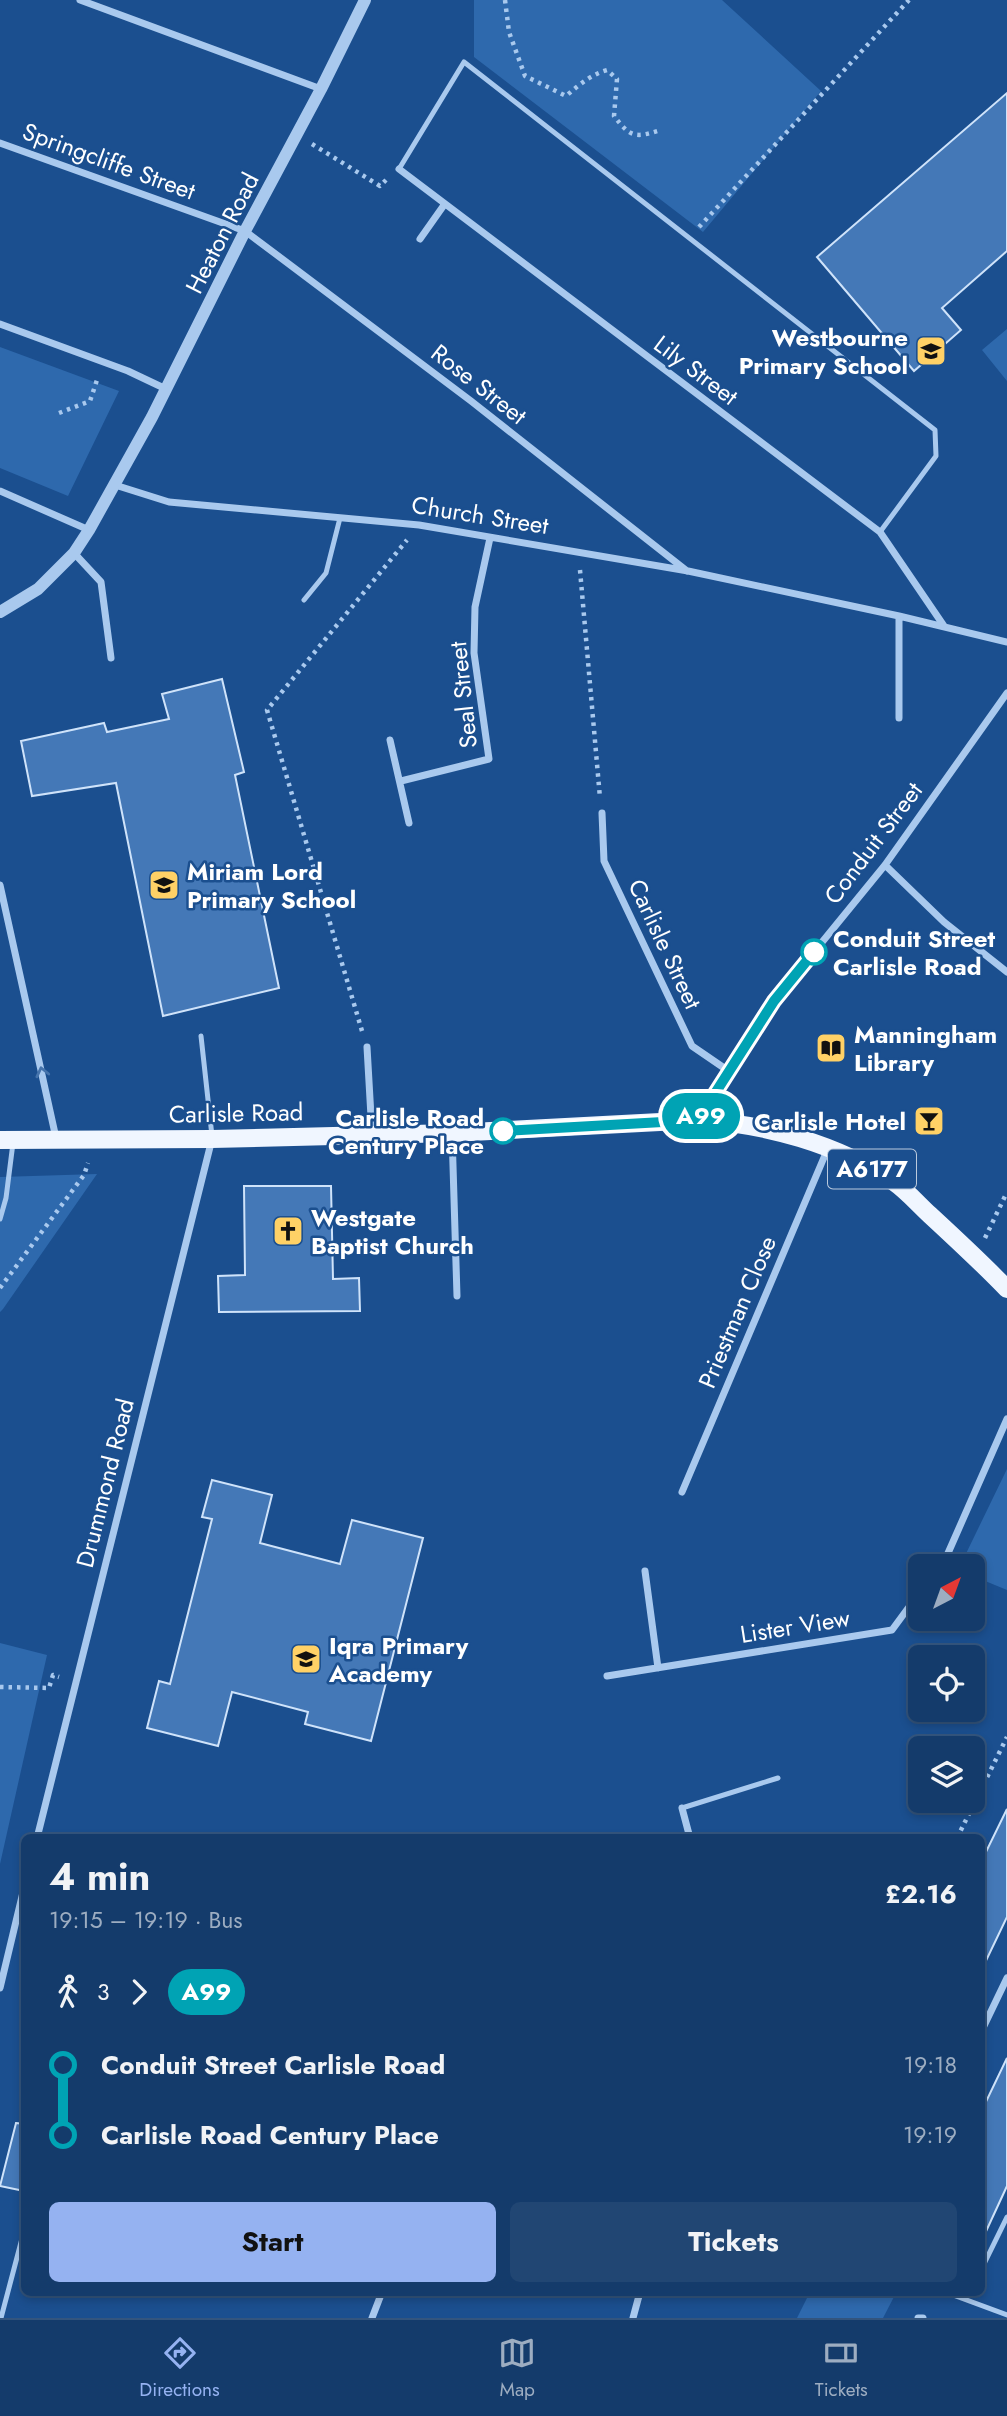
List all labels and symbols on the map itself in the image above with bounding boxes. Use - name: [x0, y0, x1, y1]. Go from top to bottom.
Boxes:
- street label: Springcliffe Street: [18, 114, 200, 209]
- street label: Heaton Road: [177, 166, 267, 300]
- place label: Westbourne Primary School: [739, 320, 908, 383]
- street label: Lily Street: [646, 327, 746, 413]
- school or university icon: Westbourne Primary School: [914, 334, 948, 368]
- street label: Rose Street: [424, 335, 534, 433]
- street label: Church Street: [409, 487, 551, 543]
- street label: Seal Street: [440, 640, 486, 750]
- street label: Conduit Street: [815, 774, 931, 911]
- place label: Miriam Lord Primary School: [187, 854, 356, 917]
- school or university icon: Miriam Lord Primary School: [147, 868, 181, 902]
- street label: Carlisle Street: [620, 873, 711, 1015]
- place label: Conduit Street Carlisle Road: [833, 921, 995, 984]
- marker: Conduit Street Carlisle Road: [801, 939, 827, 965]
- place label: Manningham Library: [854, 1017, 997, 1080]
- library icon: Manningham Library: [814, 1031, 848, 1065]
- one-way arrow: [35, 1066, 50, 1078]
- line badge: A99: [661, 1093, 741, 1139]
- street label: Carlisle Road: [168, 1094, 304, 1132]
- place label: Carlisle Road Century Place: [328, 1100, 484, 1163]
- place label: Carlisle Hotel: [754, 1104, 906, 1139]
- bar icon: Carlisle Hotel: [912, 1104, 946, 1138]
- marker: Carlisle Road Century Place: [490, 1118, 516, 1144]
- road number: A6177: [828, 1150, 916, 1188]
- place label: Westgate Baptist Church: [311, 1200, 474, 1263]
- church icon: Westgate Baptist Church: [271, 1214, 305, 1248]
- street label: Priestman Close: [689, 1231, 785, 1393]
- street label: Drummond Road: [67, 1395, 143, 1571]
- north arrow: [908, 1554, 985, 1631]
- street label: Lister View: [738, 1600, 853, 1652]
- place label: Iqra Primary Academy: [328, 1628, 469, 1691]
- school or university icon: Iqra Primary Academy: [289, 1642, 323, 1676]

